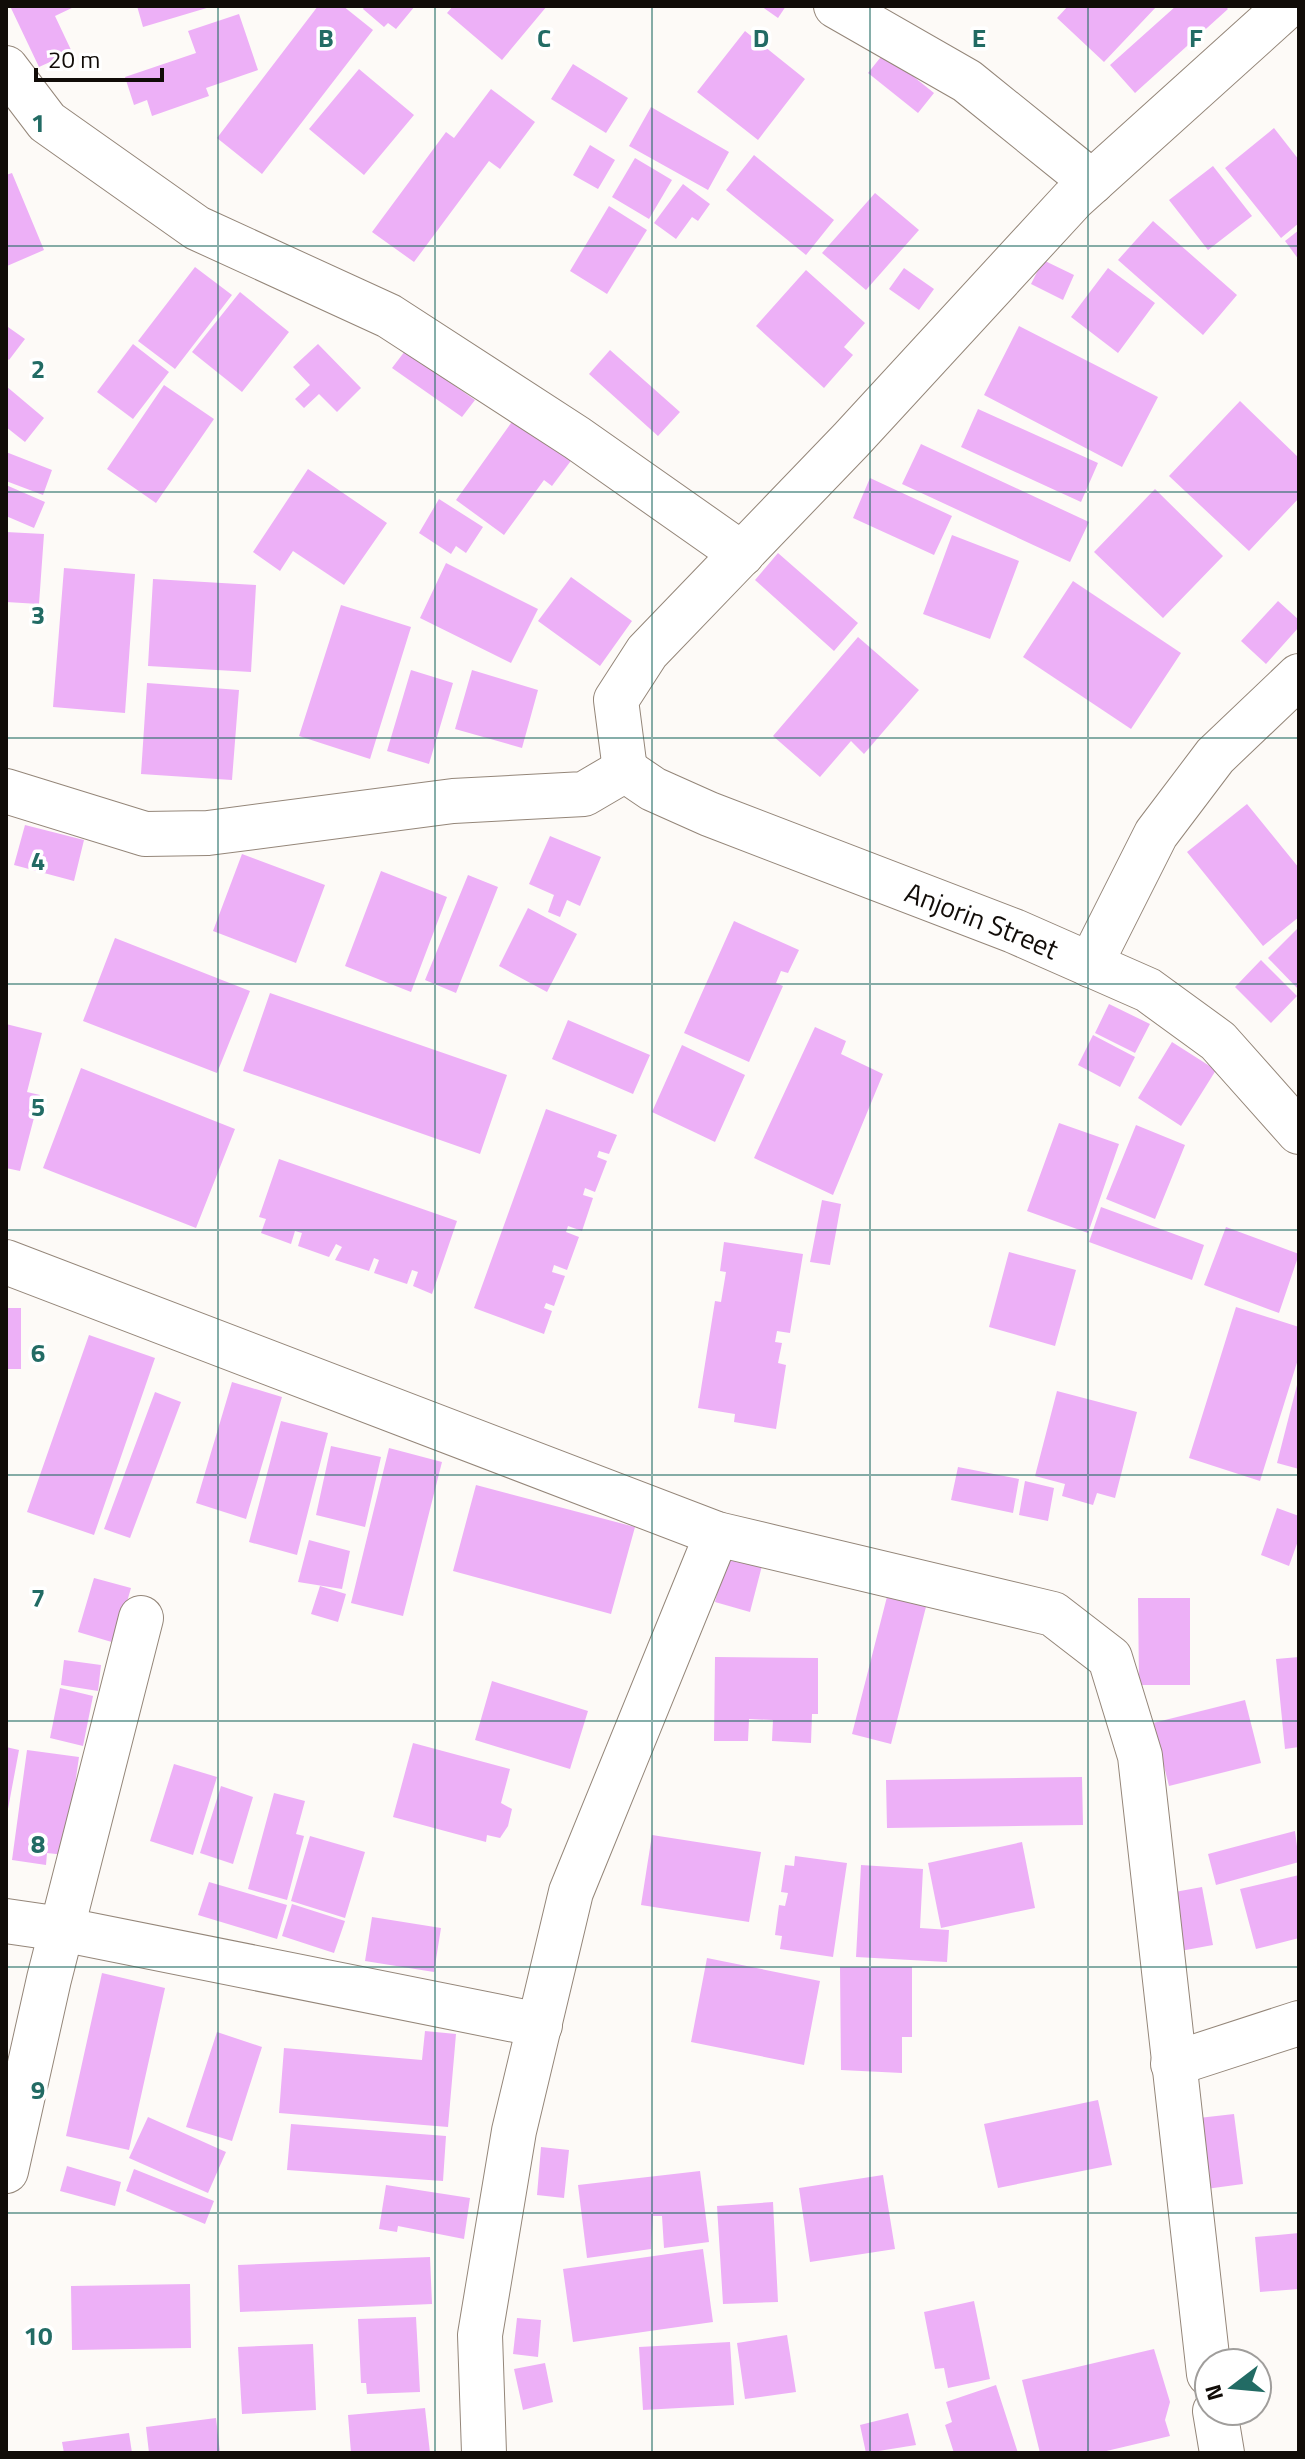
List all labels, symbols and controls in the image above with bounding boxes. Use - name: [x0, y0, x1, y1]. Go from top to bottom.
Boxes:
- text: B: [318, 18, 334, 57]
- text: C: [537, 18, 551, 57]
- text: D: [753, 18, 769, 57]
- text: E: [972, 18, 986, 57]
- text: F: [1189, 18, 1203, 57]
- scale bar: [36, 32, 162, 82]
- text: 20 m: [48, 41, 100, 77]
- text: 1: [31, 103, 45, 142]
- text: 2: [31, 349, 45, 388]
- text: 3: [31, 595, 45, 634]
- text: 4: [31, 841, 45, 880]
- street label: Anjorin Street: [899, 870, 1066, 970]
- text: 5: [31, 1087, 45, 1126]
- text: 6: [31, 1333, 45, 1372]
- text: 7: [31, 1578, 45, 1617]
- text: 8: [31, 1824, 45, 1863]
- text: 9: [31, 2070, 45, 2109]
- text: 10: [23, 2316, 53, 2355]
- north arrow: [1193, 2347, 1273, 2427]
- text: N: [1195, 2380, 1232, 2405]

